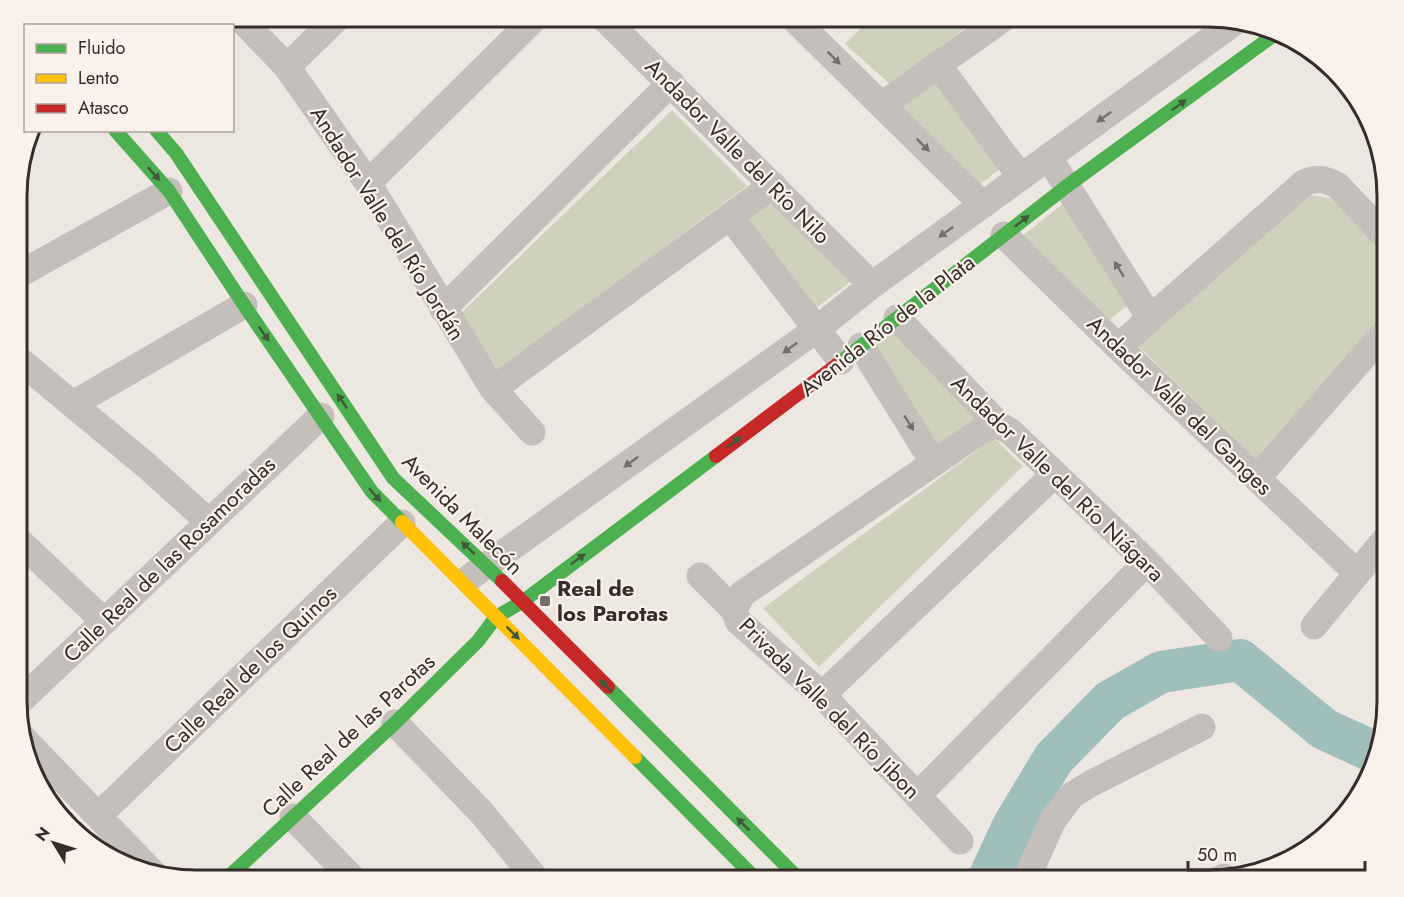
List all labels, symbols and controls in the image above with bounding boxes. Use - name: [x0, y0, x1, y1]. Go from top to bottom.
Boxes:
- legend: [24, 24, 234, 132]
- text: Fluido: [78, 35, 126, 61]
- one-way arrow: [827, 50, 841, 65]
- street label: Andador Valle del Río Nilo: [638, 51, 838, 251]
- text: Lento: [78, 65, 119, 91]
- text: Atasco: [78, 95, 129, 121]
- one-way arrow: [1171, 99, 1186, 111]
- street label: Andador Valle del Río Jordán: [303, 100, 473, 346]
- one-way arrow: [1097, 111, 1113, 123]
- one-way arrow: [915, 138, 929, 152]
- one-way arrow: [147, 166, 160, 181]
- one-way arrow: [1015, 215, 1030, 227]
- one-way arrow: [939, 226, 955, 238]
- street label: Avenida Río de la Plata: [793, 247, 981, 403]
- one-way arrow: [1114, 261, 1125, 277]
- street label: Andador Valle del Ganges: [1080, 308, 1280, 502]
- one-way arrow: [258, 326, 270, 342]
- one-way arrow: [782, 342, 798, 354]
- street label: Andador Valle del Río Niágara: [944, 367, 1172, 589]
- one-way arrow: [336, 393, 347, 410]
- one-way arrow: [903, 415, 914, 431]
- one-way arrow: [727, 436, 742, 448]
- street label: Avenida Malecón: [395, 446, 531, 582]
- street label: Calle Real de las Rosamoradas: [56, 449, 282, 669]
- one-way arrow: [624, 456, 640, 468]
- one-way arrow: [369, 487, 382, 502]
- one-way arrow: [461, 542, 475, 556]
- one-way arrow: [570, 553, 586, 565]
- place label: Real de los Parotas: [557, 572, 668, 629]
- street label: Calle Real de los Quinos: [156, 578, 344, 760]
- marker: Real de los Parotas: [538, 594, 552, 608]
- street label: Privada Valle del Río Jibon: [732, 610, 928, 806]
- one-way arrow: [505, 626, 519, 640]
- street label: Calle Real de las Parotas: [254, 646, 442, 824]
- one-way arrow: [598, 679, 613, 693]
- north arrow: [24, 813, 84, 873]
- one-way arrow: [737, 818, 751, 832]
- text: N: [30, 822, 56, 846]
- scale bar: [1188, 834, 1365, 872]
- text: 50 m: [1197, 842, 1237, 868]

